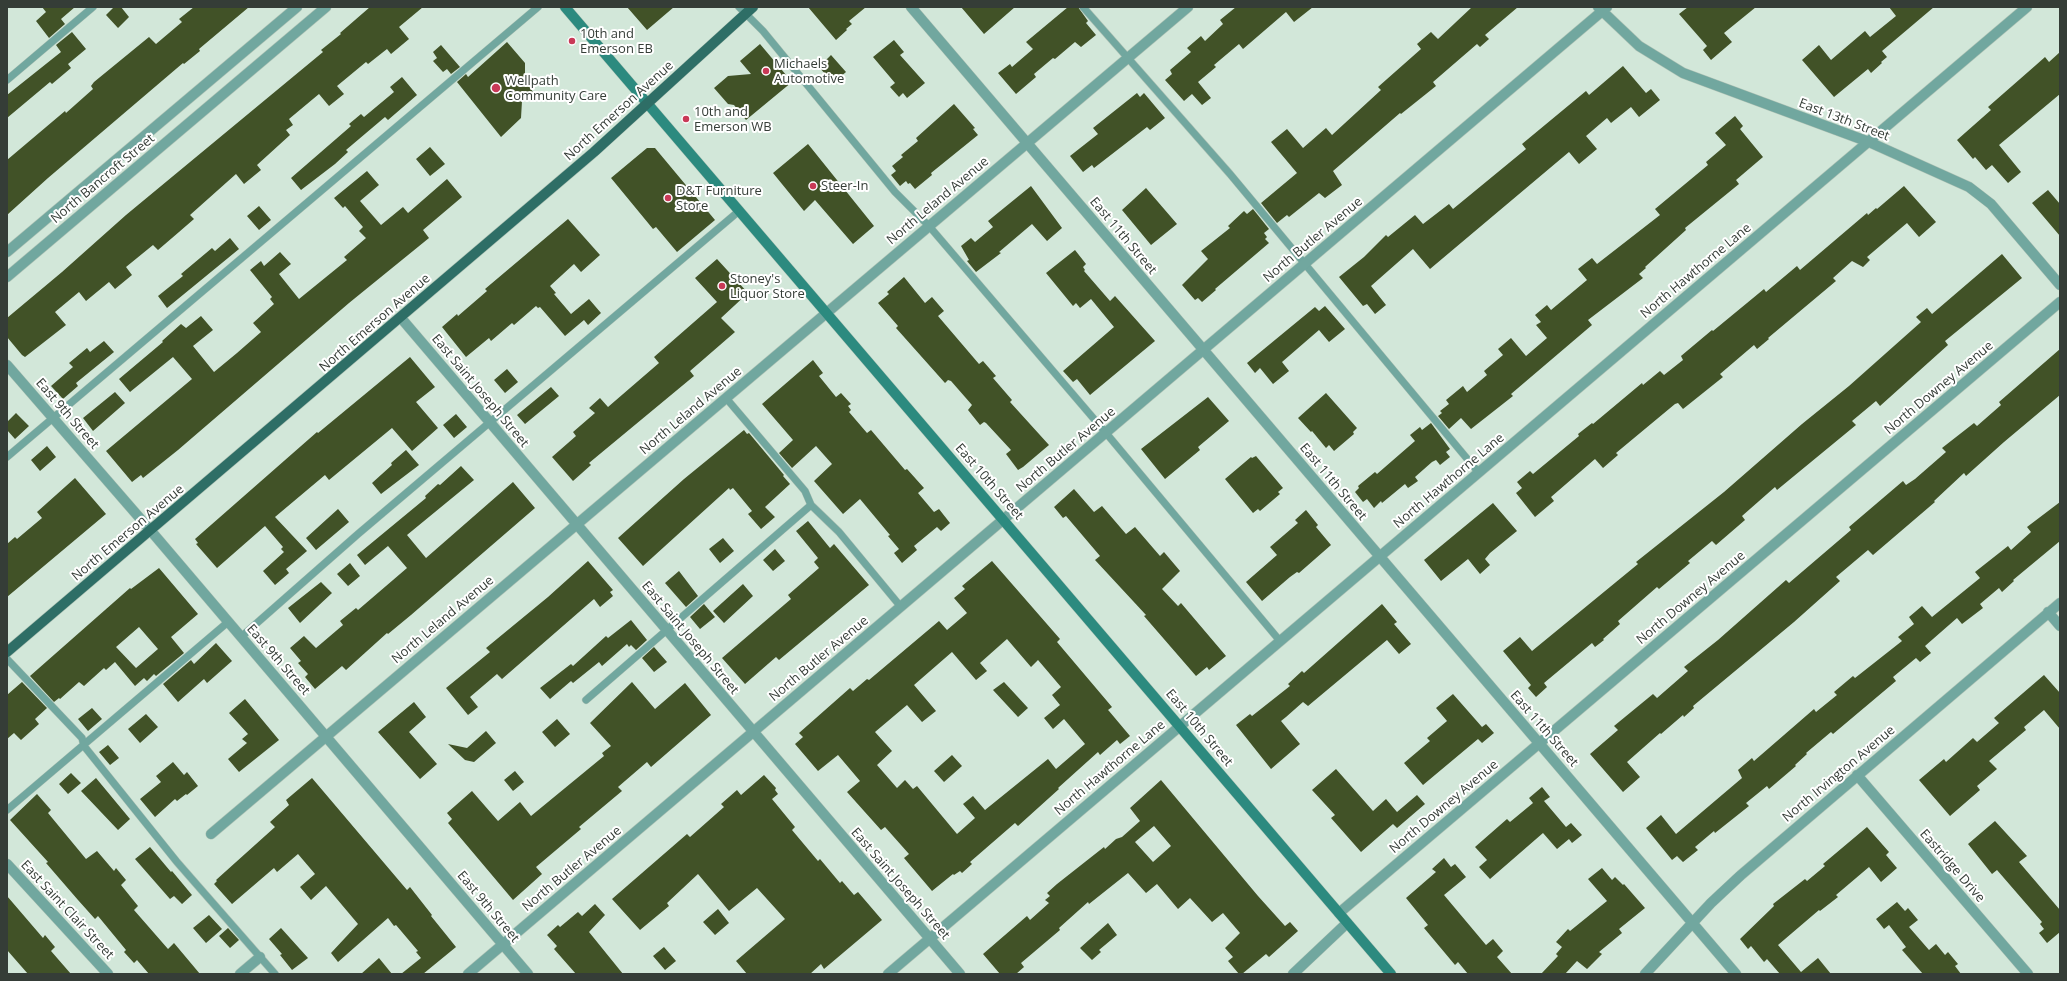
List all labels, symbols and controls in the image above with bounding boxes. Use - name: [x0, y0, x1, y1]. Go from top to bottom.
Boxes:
- place label: 10th and Emerson EB: [580, 26, 653, 57]
- marker: 10th and Emerson EB: [567, 36, 577, 46]
- place label: Michaels Automotive: [774, 56, 844, 87]
- street label: North Emerson Avenue: [561, 58, 677, 164]
- marker: Michaels Automotive: [761, 66, 771, 76]
- place label: Wellpath Community Care: [505, 73, 607, 104]
- marker: Wellpath Community Care: [490, 82, 502, 94]
- street label: East 13th Street: [1796, 96, 1892, 144]
- place label: 10th and Emerson WB: [694, 104, 772, 135]
- marker: 10th and Emerson WB: [681, 114, 691, 124]
- street label: North Bancroft Street: [48, 131, 158, 227]
- street label: North Leland Avenue: [884, 154, 992, 248]
- place label: Steer-In: [821, 178, 868, 194]
- marker: Steer-In: [808, 181, 818, 191]
- place label: D&T Furniture Store: [676, 183, 762, 214]
- marker: D&T Furniture Store: [663, 193, 673, 203]
- street label: East 11th Street: [1086, 194, 1160, 278]
- street label: North Butler Avenue: [1260, 194, 1366, 286]
- street label: North Hawthorne Lane: [1638, 220, 1754, 322]
- street label: North Emerson Avenue: [317, 271, 433, 375]
- place label: Stoney's Liquor Store: [730, 271, 805, 302]
- marker: Stoney's Liquor Store: [717, 281, 727, 291]
- street label: East Saint Joseph Street: [428, 331, 532, 451]
- street label: North Downey Avenue: [1882, 338, 1996, 438]
- street label: North Leland Avenue: [637, 364, 745, 458]
- street label: East 9th Street: [32, 376, 102, 452]
- street label: North Butler Avenue: [1013, 404, 1119, 496]
- street label: North Hawthorne Lane: [1391, 430, 1507, 532]
- street label: East 11th Street: [1296, 440, 1370, 524]
- street label: East 10th Street: [952, 441, 1026, 523]
- street label: North Emerson Avenue: [69, 482, 187, 584]
- street label: North Downey Avenue: [1634, 548, 1748, 648]
- street label: North Leland Avenue: [389, 573, 497, 667]
- street label: East Saint Joseph Street: [638, 578, 742, 698]
- street label: North Butler Avenue: [766, 613, 872, 705]
- street label: East 9th Street: [243, 622, 313, 698]
- street label: East 10th Street: [1162, 686, 1236, 770]
- street label: East 11th Street: [1507, 688, 1581, 770]
- street label: North Hawthorne Lane: [1052, 717, 1168, 819]
- street label: North Irvington Avenue: [1780, 722, 1898, 826]
- street label: North Downey Avenue: [1387, 757, 1501, 857]
- street label: North Butler Avenue: [519, 823, 625, 915]
- street label: East Saint Joseph Street: [847, 825, 953, 943]
- street label: Eastridge Drive: [1916, 826, 1988, 906]
- street label: East Saint Clair Street: [17, 857, 117, 963]
- street label: East 9th Street: [454, 868, 522, 946]

